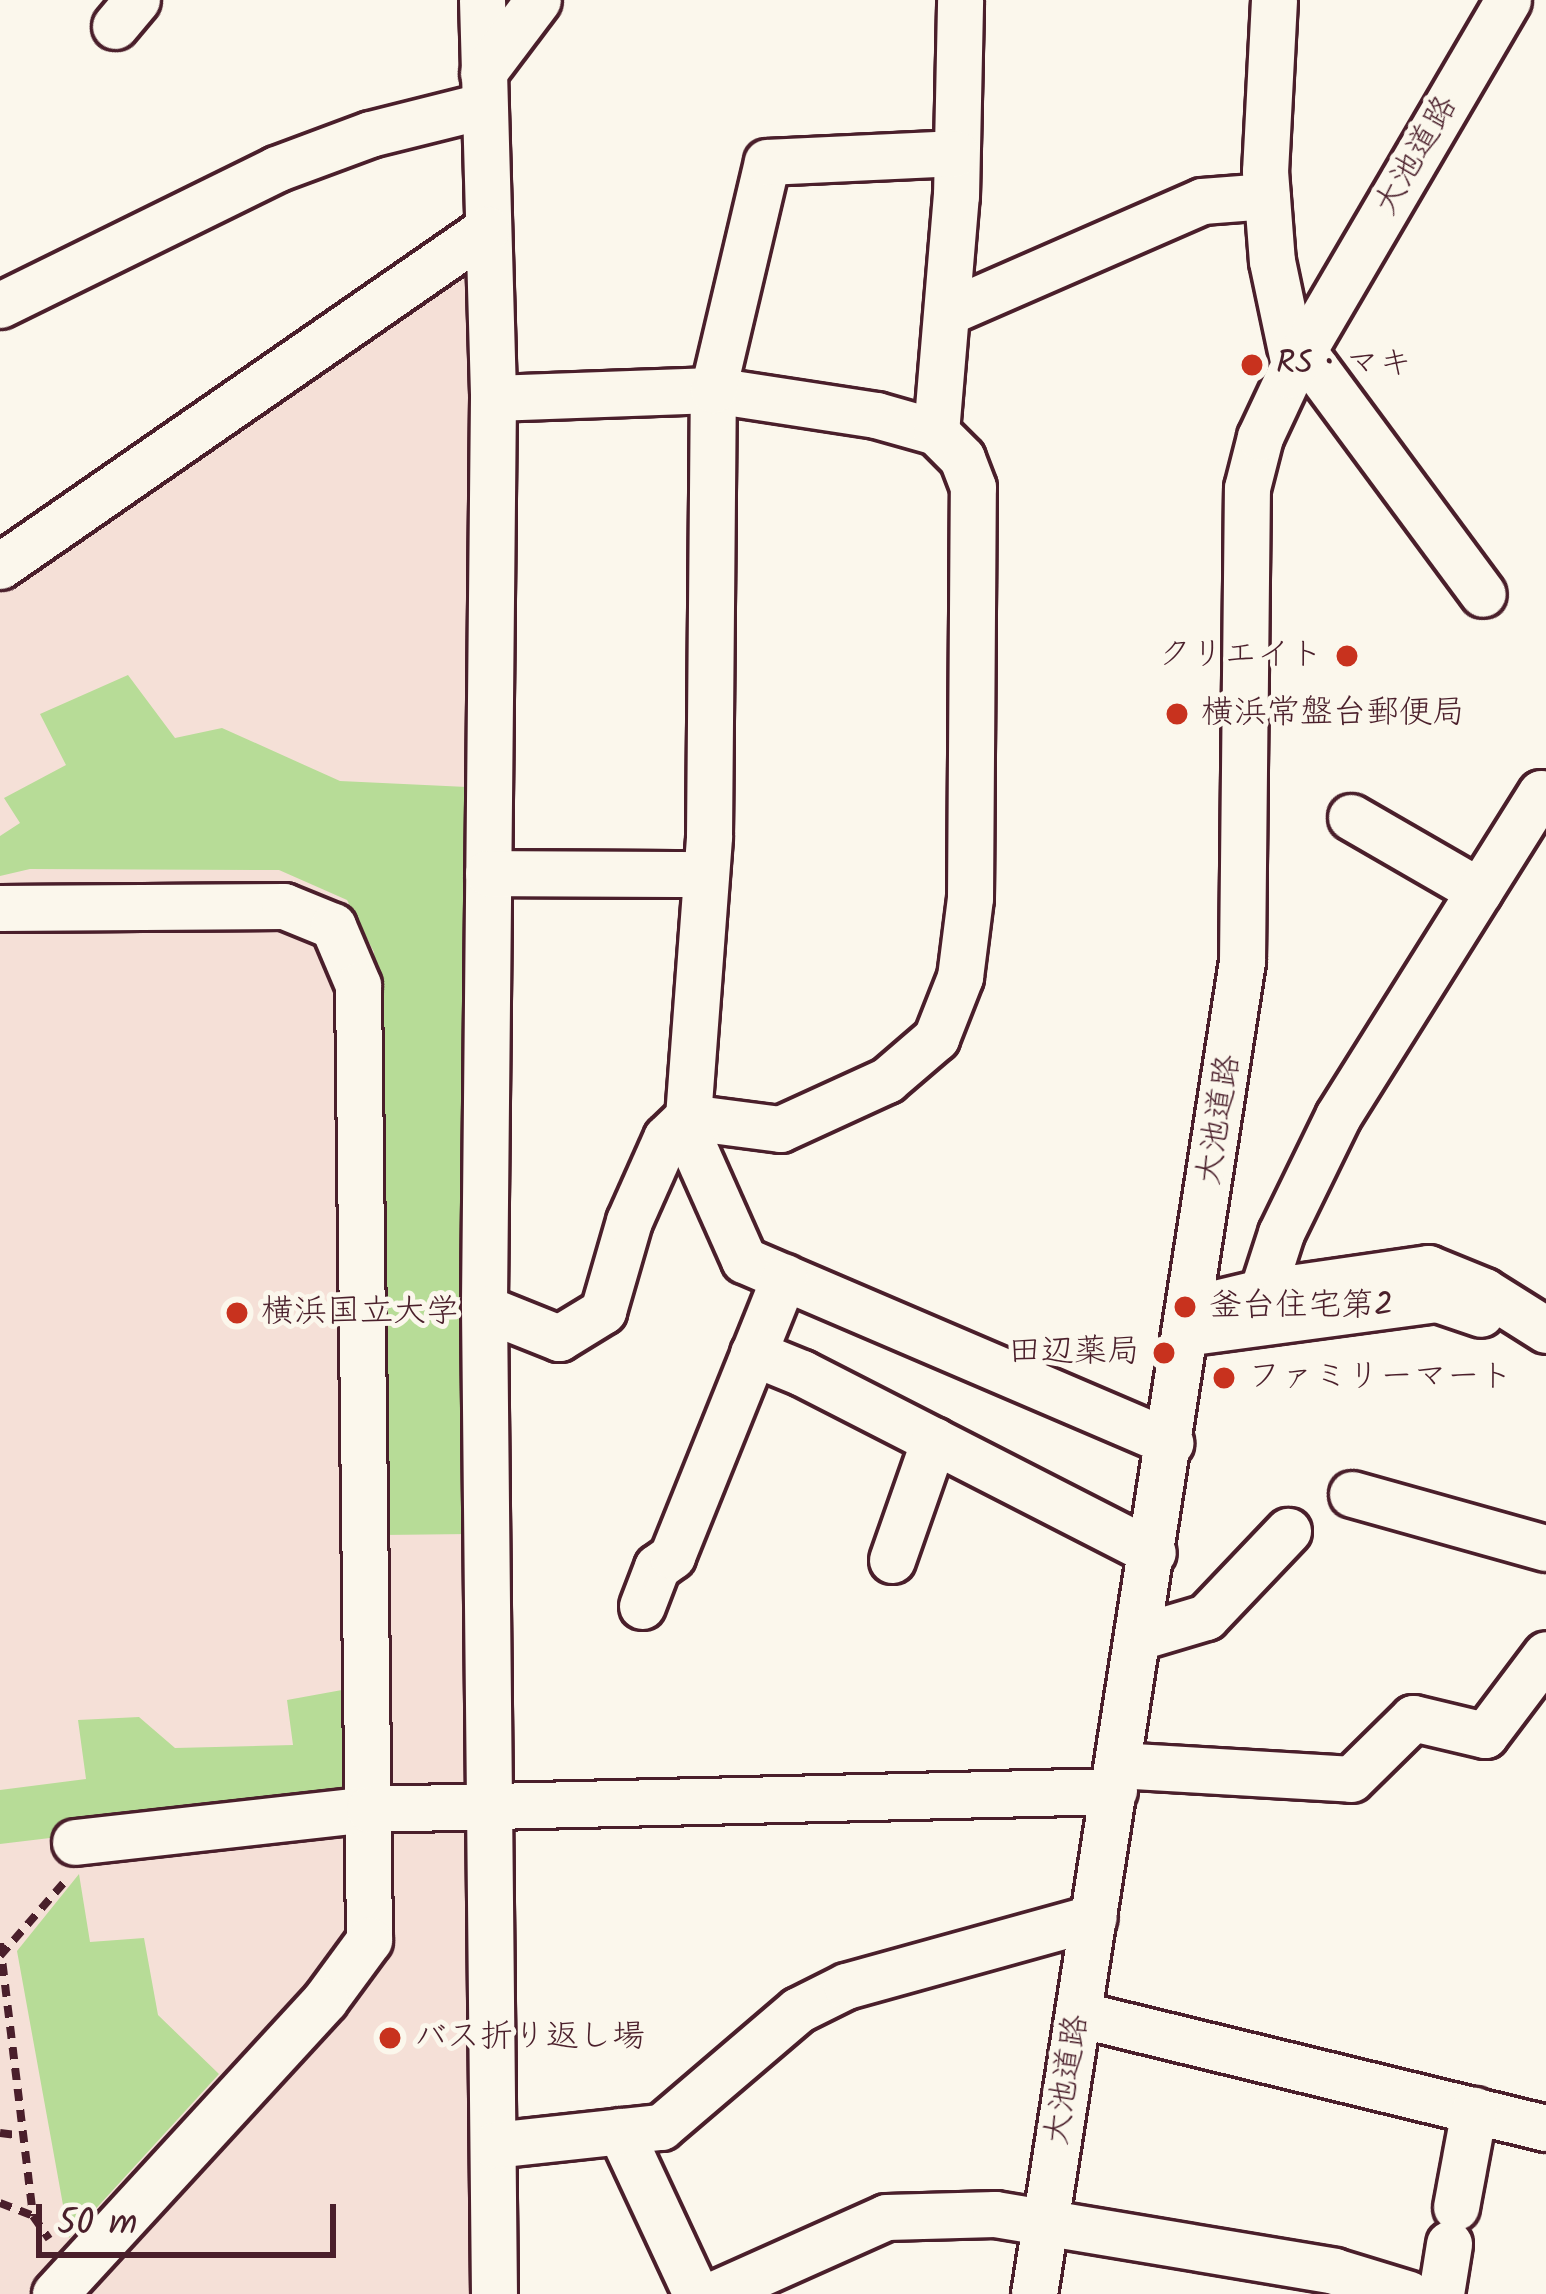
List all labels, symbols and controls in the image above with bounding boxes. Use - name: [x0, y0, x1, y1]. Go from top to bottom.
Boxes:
- street label: 大池道路: [1367, 89, 1467, 223]
- place label: RS・マキ: [1276, 345, 1412, 385]
- marker: RS・マキ: [1239, 352, 1265, 378]
- place label: クリエイト: [1158, 636, 1323, 676]
- marker: クリエイト: [1334, 643, 1360, 669]
- place label: 横浜常盤台郵便局: [1201, 694, 1465, 734]
- marker: 横浜常盤台郵便局: [1164, 701, 1190, 727]
- street label: 大池道路: [1190, 1052, 1250, 1188]
- place label: 釜台住宅第2: [1209, 1287, 1393, 1327]
- place label: 横浜国立大学: [261, 1293, 459, 1333]
- marker: 釜台住宅第2: [1172, 1294, 1198, 1320]
- marker: 横浜国立大学: [224, 1300, 250, 1326]
- place label: 田辺薬局: [1008, 1333, 1140, 1373]
- marker: 田辺薬局: [1151, 1340, 1177, 1366]
- place label: ファミリーマート: [1248, 1358, 1512, 1398]
- marker: ファミリーマート: [1211, 1365, 1237, 1391]
- street label: 大池道路: [1038, 2012, 1098, 2148]
- place label: バス折り返し場: [414, 2018, 645, 2058]
- marker: バス折り返し場: [377, 2025, 403, 2051]
- scale bar: [42, 2180, 342, 2254]
- text: 50 m: [57, 2196, 137, 2253]

